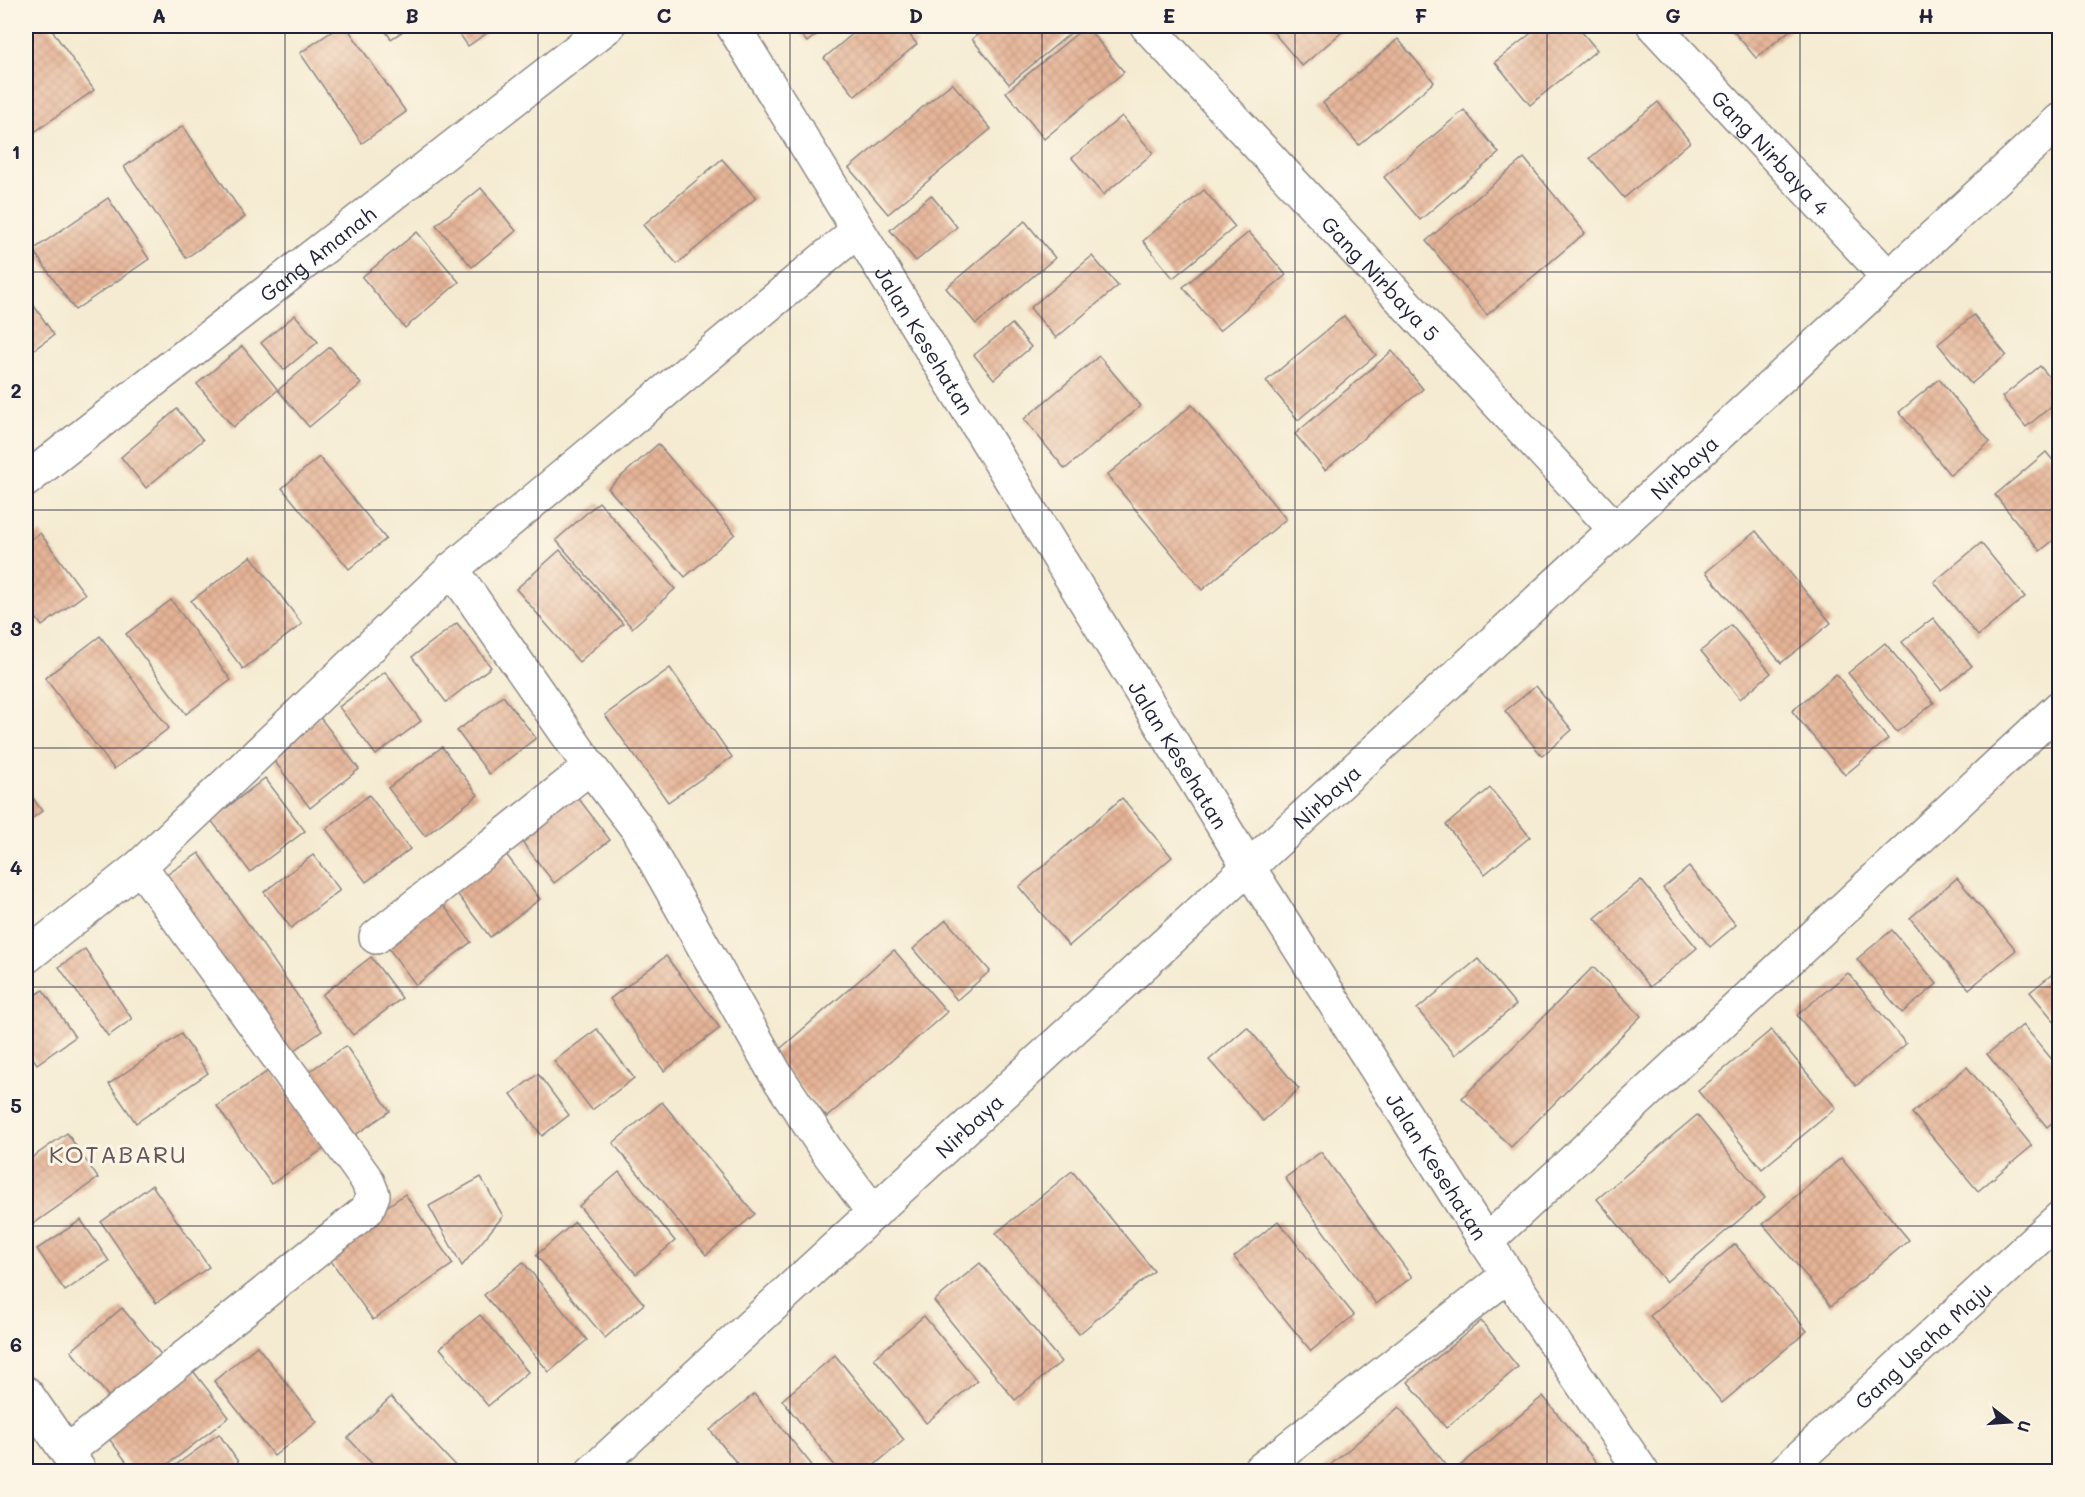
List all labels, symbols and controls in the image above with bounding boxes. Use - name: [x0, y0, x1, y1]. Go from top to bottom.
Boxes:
- text: A: [152, 2, 166, 28]
- text: B: [405, 2, 419, 28]
- text: C: [657, 2, 672, 28]
- text: D: [909, 2, 923, 28]
- text: E: [1163, 2, 1175, 28]
- text: F: [1415, 2, 1428, 28]
- text: G: [1665, 2, 1681, 28]
- text: H: [1918, 2, 1934, 28]
- street label: Gang Nirbaya 4: [1706, 84, 1837, 220]
- text: 1: [12, 138, 20, 164]
- street label: Gang Amanah: [253, 199, 381, 307]
- street label: Gang Nirbaya 5: [1317, 210, 1446, 346]
- street label: Jalan Kesehatan: [870, 261, 981, 419]
- text: 2: [10, 377, 22, 403]
- street label: Nirbaya: [1644, 429, 1723, 505]
- text: 3: [10, 615, 22, 641]
- street label: Jalan Kesehatan: [1123, 675, 1235, 833]
- street label: Nirbaya: [1286, 758, 1366, 834]
- text: 4: [10, 854, 23, 880]
- street label: Nirbaya: [929, 1087, 1008, 1163]
- street label: Jalan Kesehatan: [1381, 1087, 1494, 1244]
- text: 5: [10, 1092, 22, 1118]
- district label: KOTABARU: [49, 1138, 187, 1169]
- street label: Gang Usaha Maju: [1848, 1275, 1996, 1414]
- text: 6: [10, 1331, 22, 1357]
- north arrow: [1980, 1392, 2040, 1452]
- text: U: [2013, 1418, 2037, 1435]

